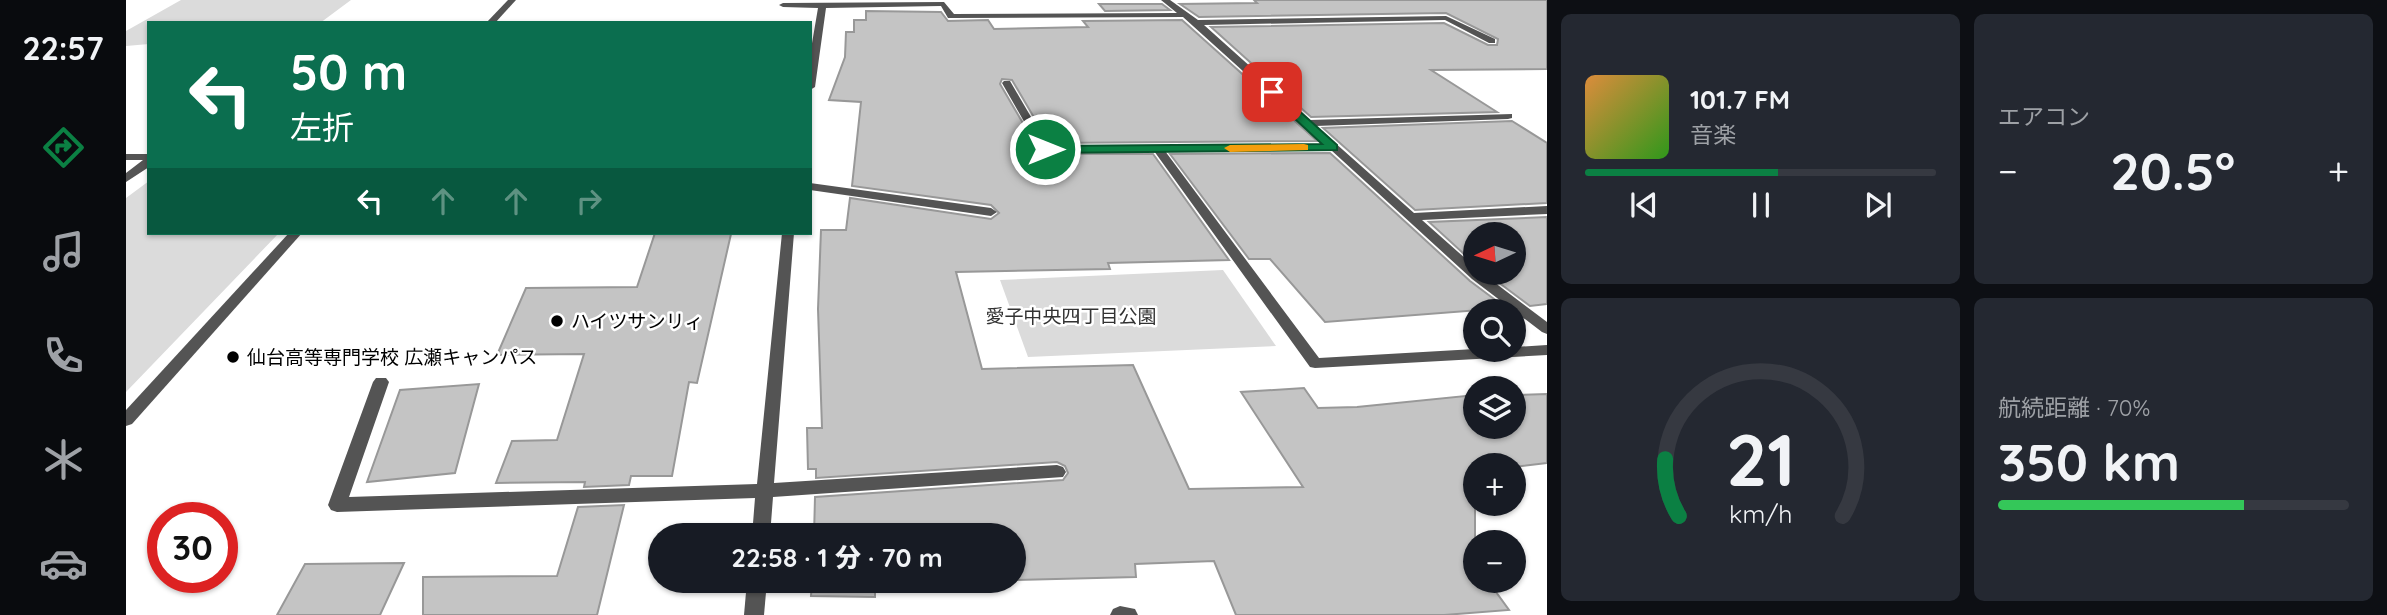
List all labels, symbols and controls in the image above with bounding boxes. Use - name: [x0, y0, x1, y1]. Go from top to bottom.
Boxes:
- text: 22:57: [22, 28, 104, 68]
- text: 50 m: [290, 41, 407, 102]
- icon: left: [175, 49, 266, 140]
- pin: [1242, 62, 1302, 122]
- icon: arrive: [1253, 73, 1291, 111]
- text: 101.7 FM: [1690, 83, 1790, 116]
- text: エアコン: [1998, 102, 2090, 131]
- text: 左折: [290, 107, 354, 147]
- position arrow: [1008, 112, 1082, 186]
- text: 音楽: [1690, 120, 1736, 149]
- icon: directions: [39, 123, 88, 172]
- text: 20.5°: [2110, 138, 2235, 203]
- text: −: [1998, 147, 2018, 195]
- text: +: [2328, 147, 2349, 195]
- icon: left: [351, 182, 389, 220]
- icon: ahead: [424, 182, 462, 220]
- icon: ahead: [497, 182, 535, 220]
- icon: right: [570, 182, 608, 220]
- icon: previous: [1625, 186, 1663, 224]
- icon: pause: [1742, 186, 1780, 224]
- icon: next: [1859, 186, 1897, 224]
- north arrow: [1463, 222, 1526, 285]
- map controls: [1463, 222, 1526, 593]
- icon: music: [39, 227, 88, 276]
- button: search: [1463, 299, 1526, 362]
- park label: 愛子中央四丁目公園: [985, 304, 1157, 328]
- place label: ハイツサンリィ: [571, 309, 704, 333]
- marker: ハイツサンリィ: [549, 313, 565, 329]
- icon: phone: [39, 331, 88, 380]
- place label: 仙台高等専門学校 広瀬キャンパス: [247, 345, 537, 369]
- marker: 仙台高等専門学校 広瀬キャンパス: [225, 349, 241, 365]
- button: layers: [1463, 376, 1526, 439]
- text: 航続距離 · 70%: [1998, 393, 2150, 422]
- text: 21: [1726, 413, 1795, 504]
- text: 350 km: [1998, 429, 2180, 494]
- icon: climate: [39, 435, 88, 484]
- button: +: [1463, 453, 1526, 516]
- text: km/h: [1729, 497, 1792, 528]
- speed limit sign: 30: [147, 502, 238, 593]
- button: −: [1463, 530, 1526, 593]
- icon: car: [39, 539, 88, 588]
- text: 22:58 · 1 分 · 70 m: [731, 541, 943, 574]

